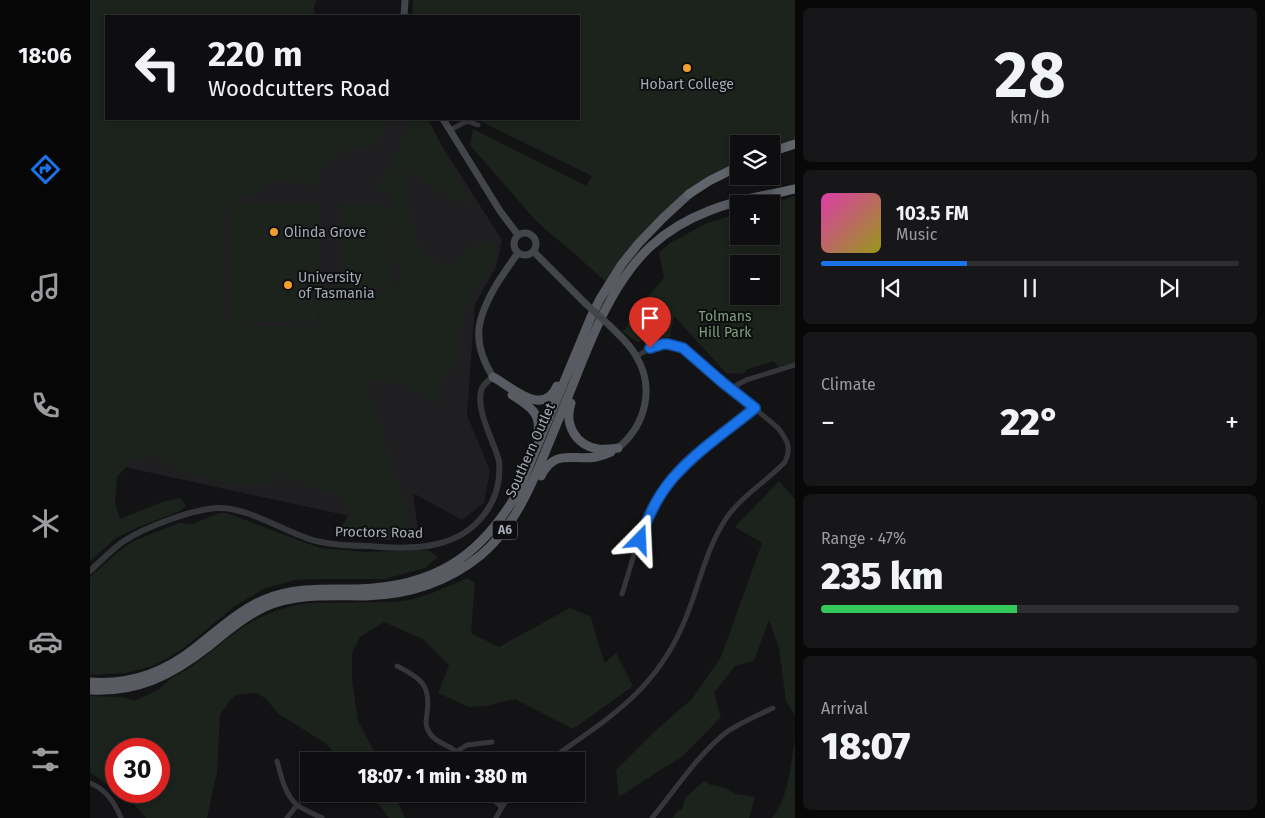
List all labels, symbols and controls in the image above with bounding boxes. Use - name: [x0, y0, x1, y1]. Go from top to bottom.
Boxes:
- text: 220 m: [208, 33, 303, 75]
- icon: left: [125, 35, 190, 100]
- text: 28: [994, 36, 1066, 114]
- text: 18:06: [18, 42, 72, 69]
- marker: Hobart College: [681, 62, 693, 74]
- text: Woodcutters Road: [208, 75, 390, 102]
- place label: Hobart College: [640, 76, 734, 93]
- text: km/h: [1010, 108, 1050, 127]
- map controls: [730, 135, 780, 305]
- button: layers: [730, 135, 780, 185]
- icon: directions: [28, 152, 63, 187]
- button: +: [730, 195, 780, 245]
- text: 103.5 FM: [896, 202, 969, 225]
- place label: Olinda Grove: [284, 224, 366, 241]
- text: Music: [896, 225, 937, 244]
- marker: Olinda Grove: [268, 226, 280, 238]
- button: −: [730, 255, 780, 305]
- place label: University of Tasmania: [298, 269, 375, 302]
- icon: music: [28, 270, 63, 305]
- icon: previous: [877, 274, 905, 302]
- icon: pause: [1016, 274, 1044, 302]
- icon: next: [1155, 274, 1183, 302]
- marker: University of Tasmania: [282, 279, 294, 291]
- pin: [629, 297, 671, 348]
- icon: arrive: [636, 304, 664, 332]
- park label: Tolmans Hill Park: [698, 308, 752, 341]
- text: Climate: [821, 375, 876, 394]
- icon: phone: [28, 388, 63, 423]
- street label: Southern Outlet: [502, 399, 559, 500]
- text: 22°: [1000, 399, 1060, 445]
- text: −: [821, 406, 835, 439]
- text: +: [1225, 406, 1239, 439]
- icon: climate: [28, 506, 63, 541]
- position arrow: [613, 513, 665, 565]
- road number: A6: [492, 520, 518, 540]
- street label: Proctors Road: [335, 523, 423, 542]
- text: Range · 47%: [821, 529, 906, 548]
- text: 235 km: [821, 553, 943, 599]
- icon: car: [28, 624, 63, 659]
- text: Arrival: [821, 699, 868, 718]
- text: 18:07: [821, 723, 910, 769]
- speed limit sign: 30: [105, 738, 170, 803]
- icon: filters: [28, 742, 63, 777]
- text: 18:07 · 1 min · 380 m: [358, 765, 527, 788]

